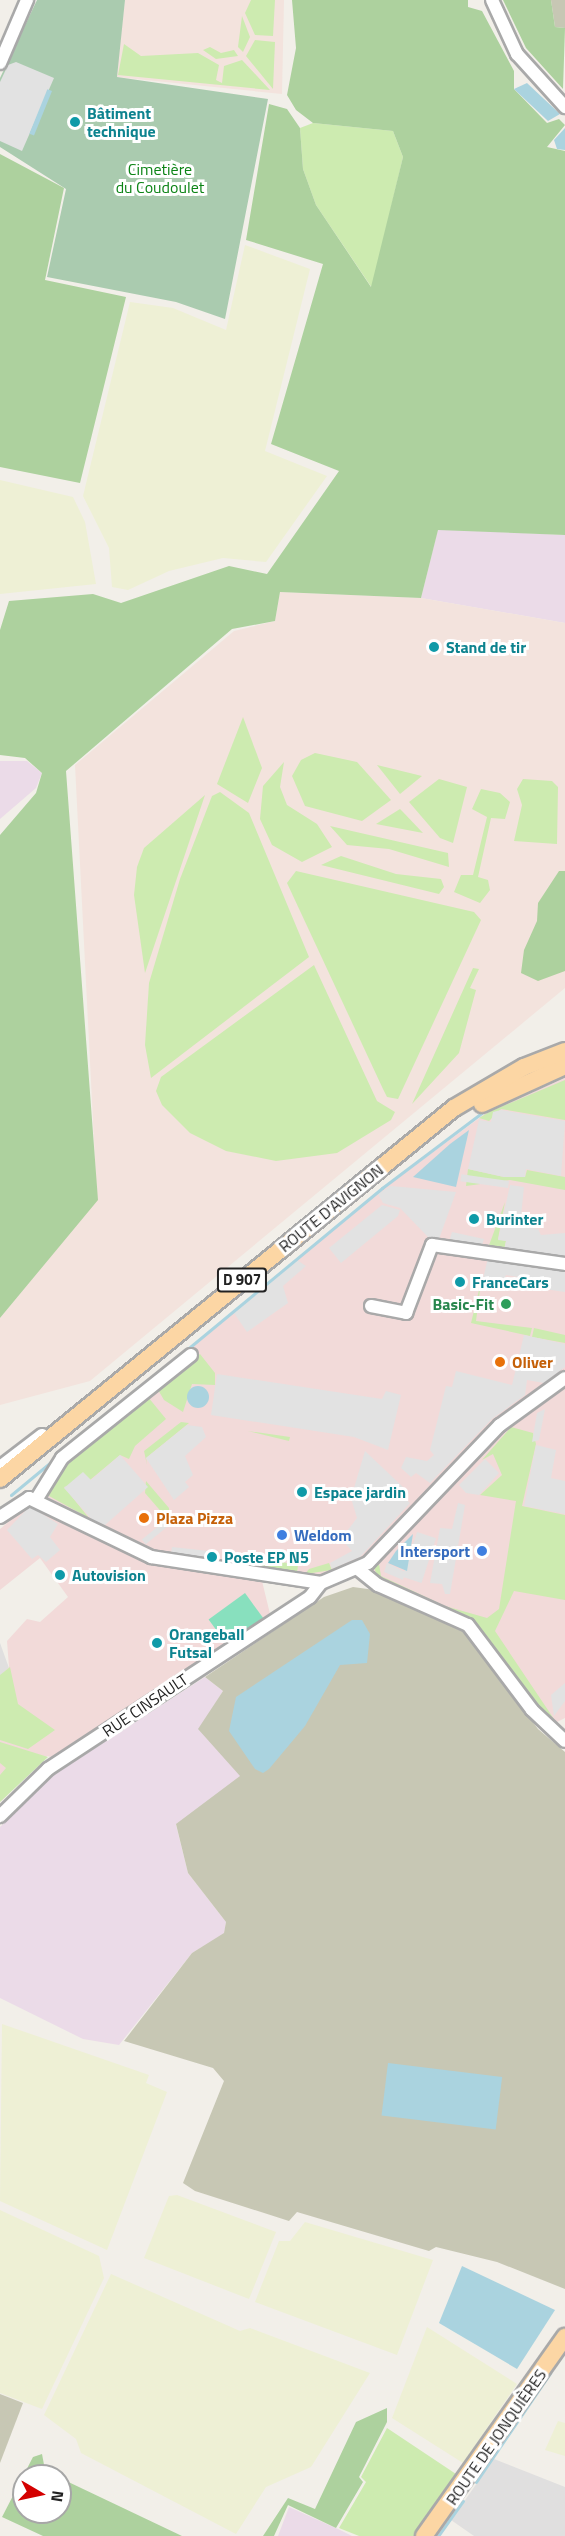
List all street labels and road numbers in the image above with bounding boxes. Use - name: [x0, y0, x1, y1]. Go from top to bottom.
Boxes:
- street label: ROUTE D'AVIGNON: [275, 1160, 387, 1256]
- road number: D 907: [216, 1268, 268, 1292]
- street label: RUE CINSAULT: [99, 1669, 191, 1741]
- street label: ROUTE DE JONQUIÈRES: [442, 2365, 550, 2509]

